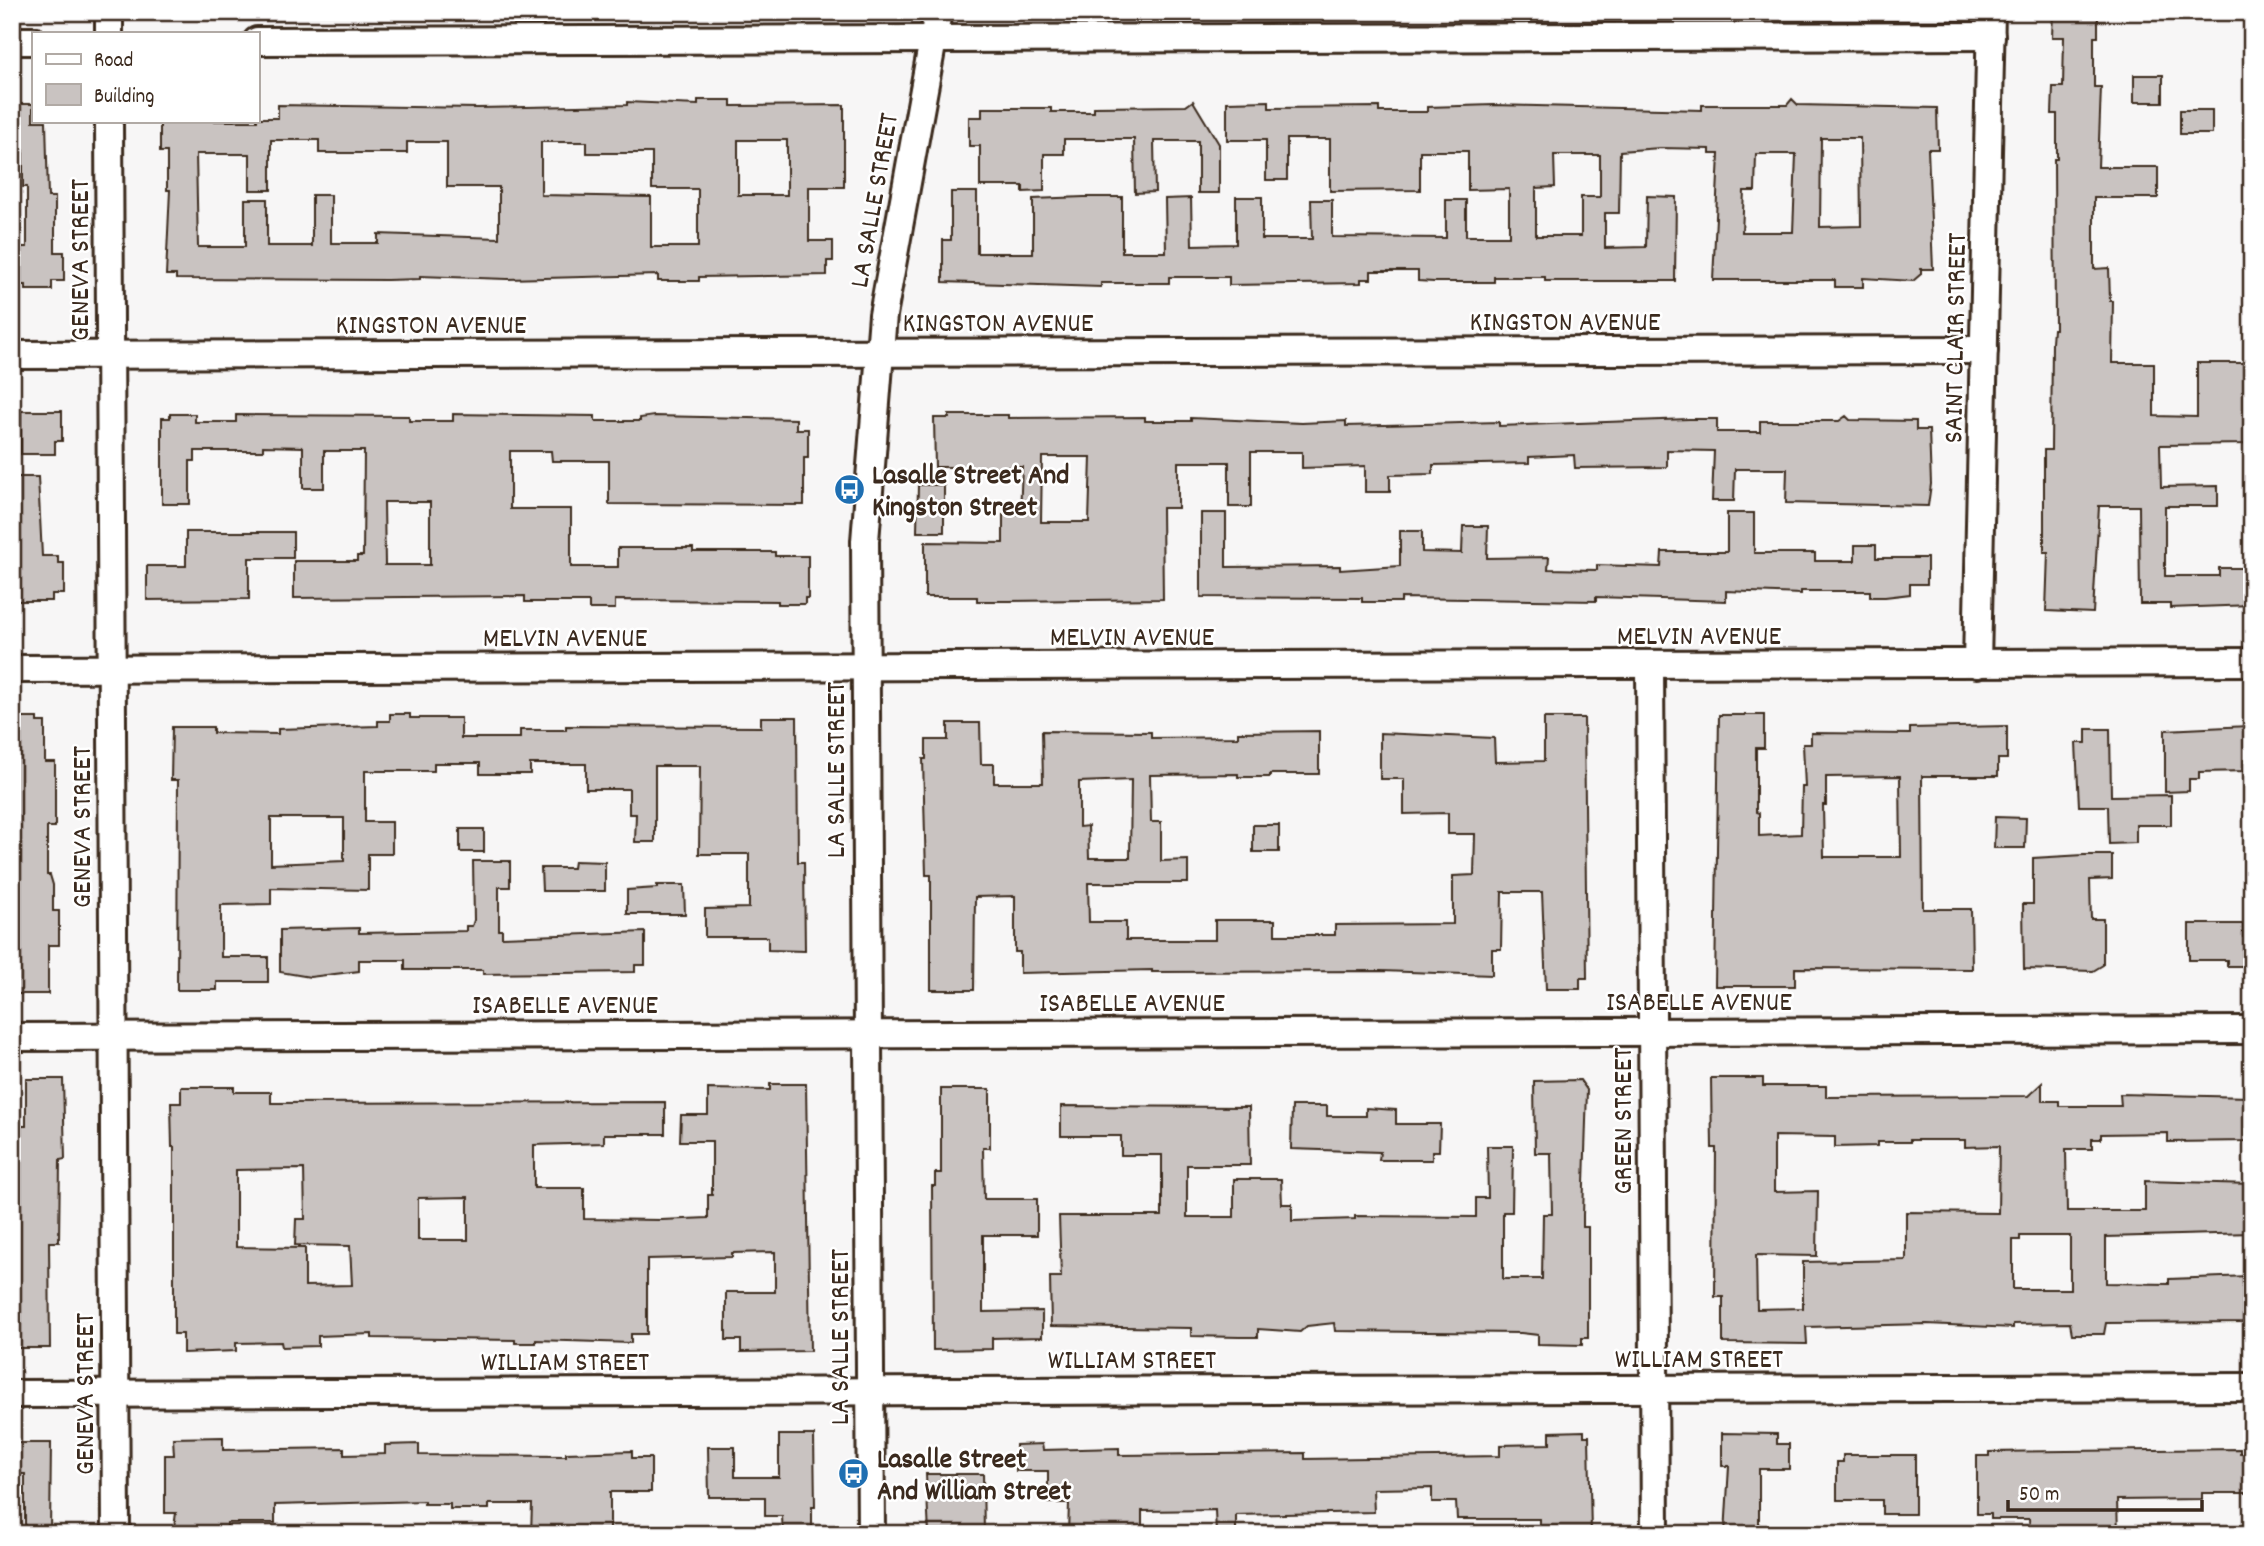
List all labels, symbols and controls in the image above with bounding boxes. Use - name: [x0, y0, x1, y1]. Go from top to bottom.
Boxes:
- legend: [32, 32, 259, 122]
- text: Road: [94, 47, 133, 77]
- text: Building: [94, 83, 154, 113]
- street label: LA SALLE STREET: [842, 110, 912, 291]
- street label: GENEVA STREET: [63, 179, 103, 341]
- street label: SAINT CLAIR STREET: [1936, 232, 1980, 444]
- street label: KINGSTON AVENUE: [1470, 305, 1661, 345]
- street label: KINGSTON AVENUE: [903, 306, 1094, 346]
- street label: KINGSTON AVENUE: [336, 308, 527, 348]
- place label: Lasalle Street And Kingston Street: [872, 458, 1069, 530]
- bus stop icon: Lasalle Street And Kingston Street: [832, 472, 866, 506]
- street label: MELVIN AVENUE: [1617, 619, 1782, 659]
- street label: MELVIN AVENUE: [1050, 620, 1215, 660]
- street label: MELVIN AVENUE: [483, 621, 648, 661]
- street label: LA SALLE STREET: [819, 682, 859, 858]
- street label: GENEVA STREET: [65, 746, 105, 908]
- street label: ISABELLE AVENUE: [1606, 985, 1792, 1025]
- street label: ISABELLE AVENUE: [1039, 986, 1225, 1026]
- street label: ISABELLE AVENUE: [472, 988, 658, 1028]
- street label: GREEN STREET: [1606, 1047, 1646, 1195]
- street label: LA SALLE STREET: [823, 1249, 863, 1425]
- street label: GENEVA STREET: [68, 1313, 108, 1475]
- street label: WILLIAM STREET: [1615, 1342, 1783, 1382]
- street label: WILLIAM STREET: [1048, 1343, 1216, 1383]
- street label: WILLIAM STREET: [481, 1345, 649, 1385]
- place label: Lasalle Street And William Street: [877, 1442, 1072, 1514]
- bus stop icon: Lasalle Street And William Street: [837, 1456, 871, 1490]
- scale bar: [2008, 1469, 2203, 1513]
- text: 50 m: [2019, 1481, 2059, 1511]

